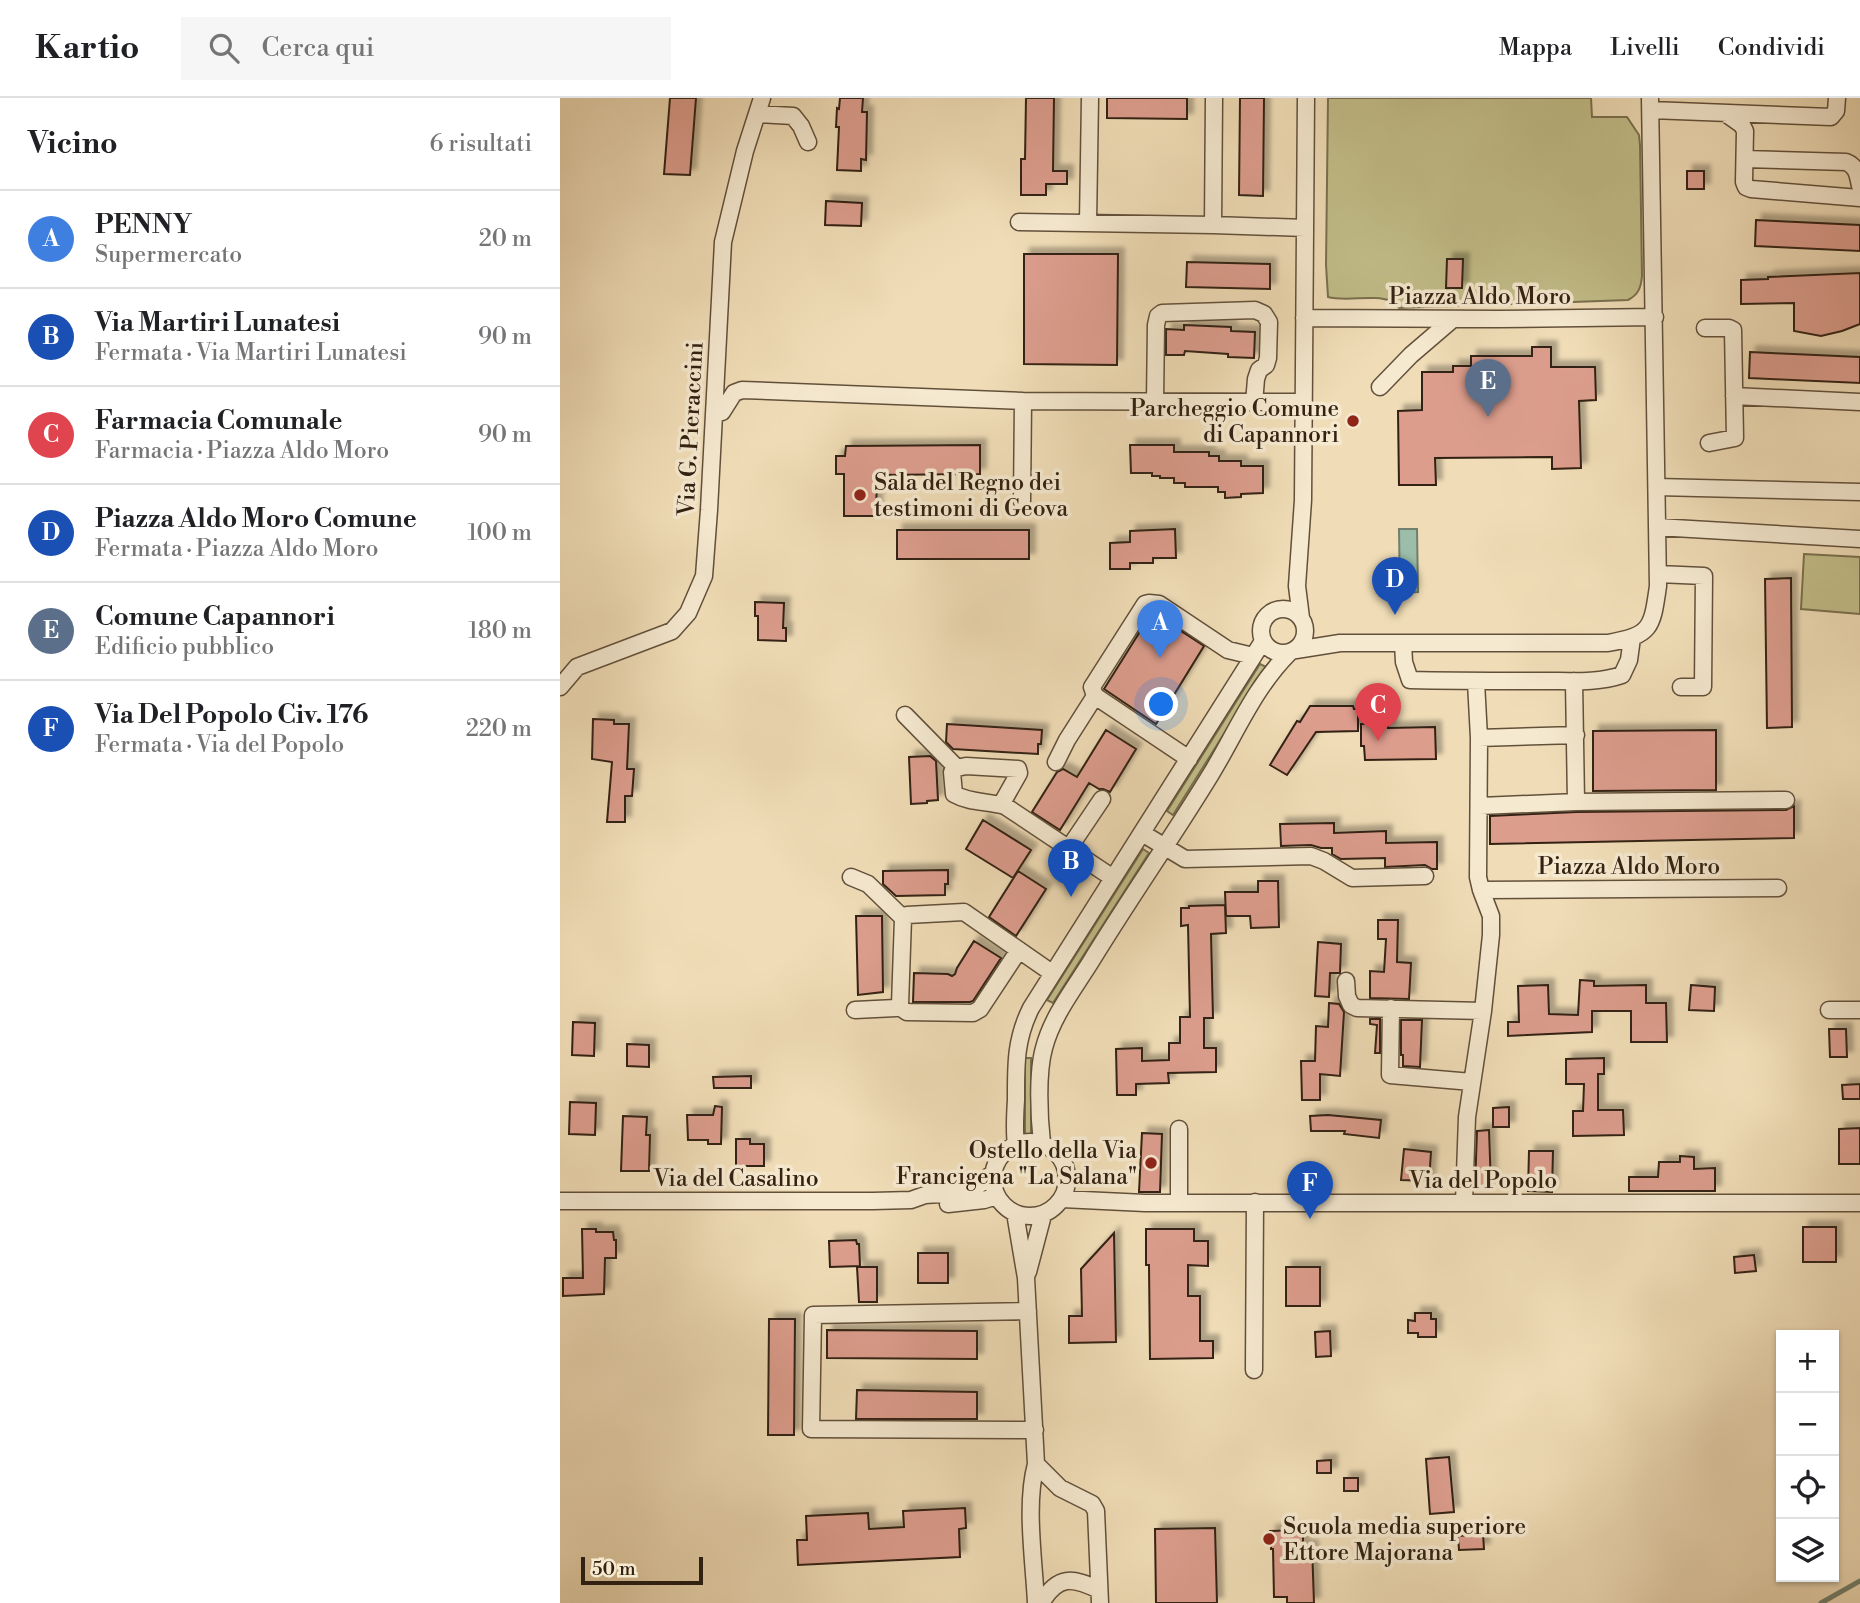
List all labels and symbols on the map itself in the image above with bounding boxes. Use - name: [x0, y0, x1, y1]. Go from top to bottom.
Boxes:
- street label: Piazza Aldo Moro: [1389, 283, 1571, 311]
- street label: Via G. Pieraccini: [672, 341, 710, 518]
- pin: E: [1465, 359, 1511, 417]
- place label: Parcheggio Comune di Capannori: [1130, 395, 1339, 449]
- marker: Parcheggio Comune di Capannori: [1345, 413, 1361, 429]
- place label: Sala del Regno dei testimoni di Geova: [874, 469, 1068, 523]
- marker: Sala del Regno dei testimoni di Geova: [852, 487, 868, 503]
- pin: D: [1372, 557, 1418, 615]
- pin: A: [1137, 600, 1183, 658]
- pin: C: [1355, 683, 1401, 741]
- your location: [1144, 687, 1178, 721]
- pin: B: [1048, 839, 1094, 897]
- street label: Piazza Aldo Moro: [1538, 853, 1720, 881]
- place label: Ostello della Via Francigena "La Salana": [896, 1137, 1137, 1191]
- marker: Ostello della Via Francigena "La Salana": [1143, 1155, 1159, 1171]
- pin: F: [1287, 1161, 1333, 1219]
- street label: Via del Casalino: [652, 1165, 819, 1193]
- street label: Via del Popolo: [1408, 1167, 1557, 1195]
- place label: Scuola media superiore Ettore Majorana: [1283, 1513, 1526, 1567]
- marker: Scuola media superiore Ettore Majorana: [1261, 1531, 1277, 1547]
- scale bar: [581, 1554, 704, 1586]

